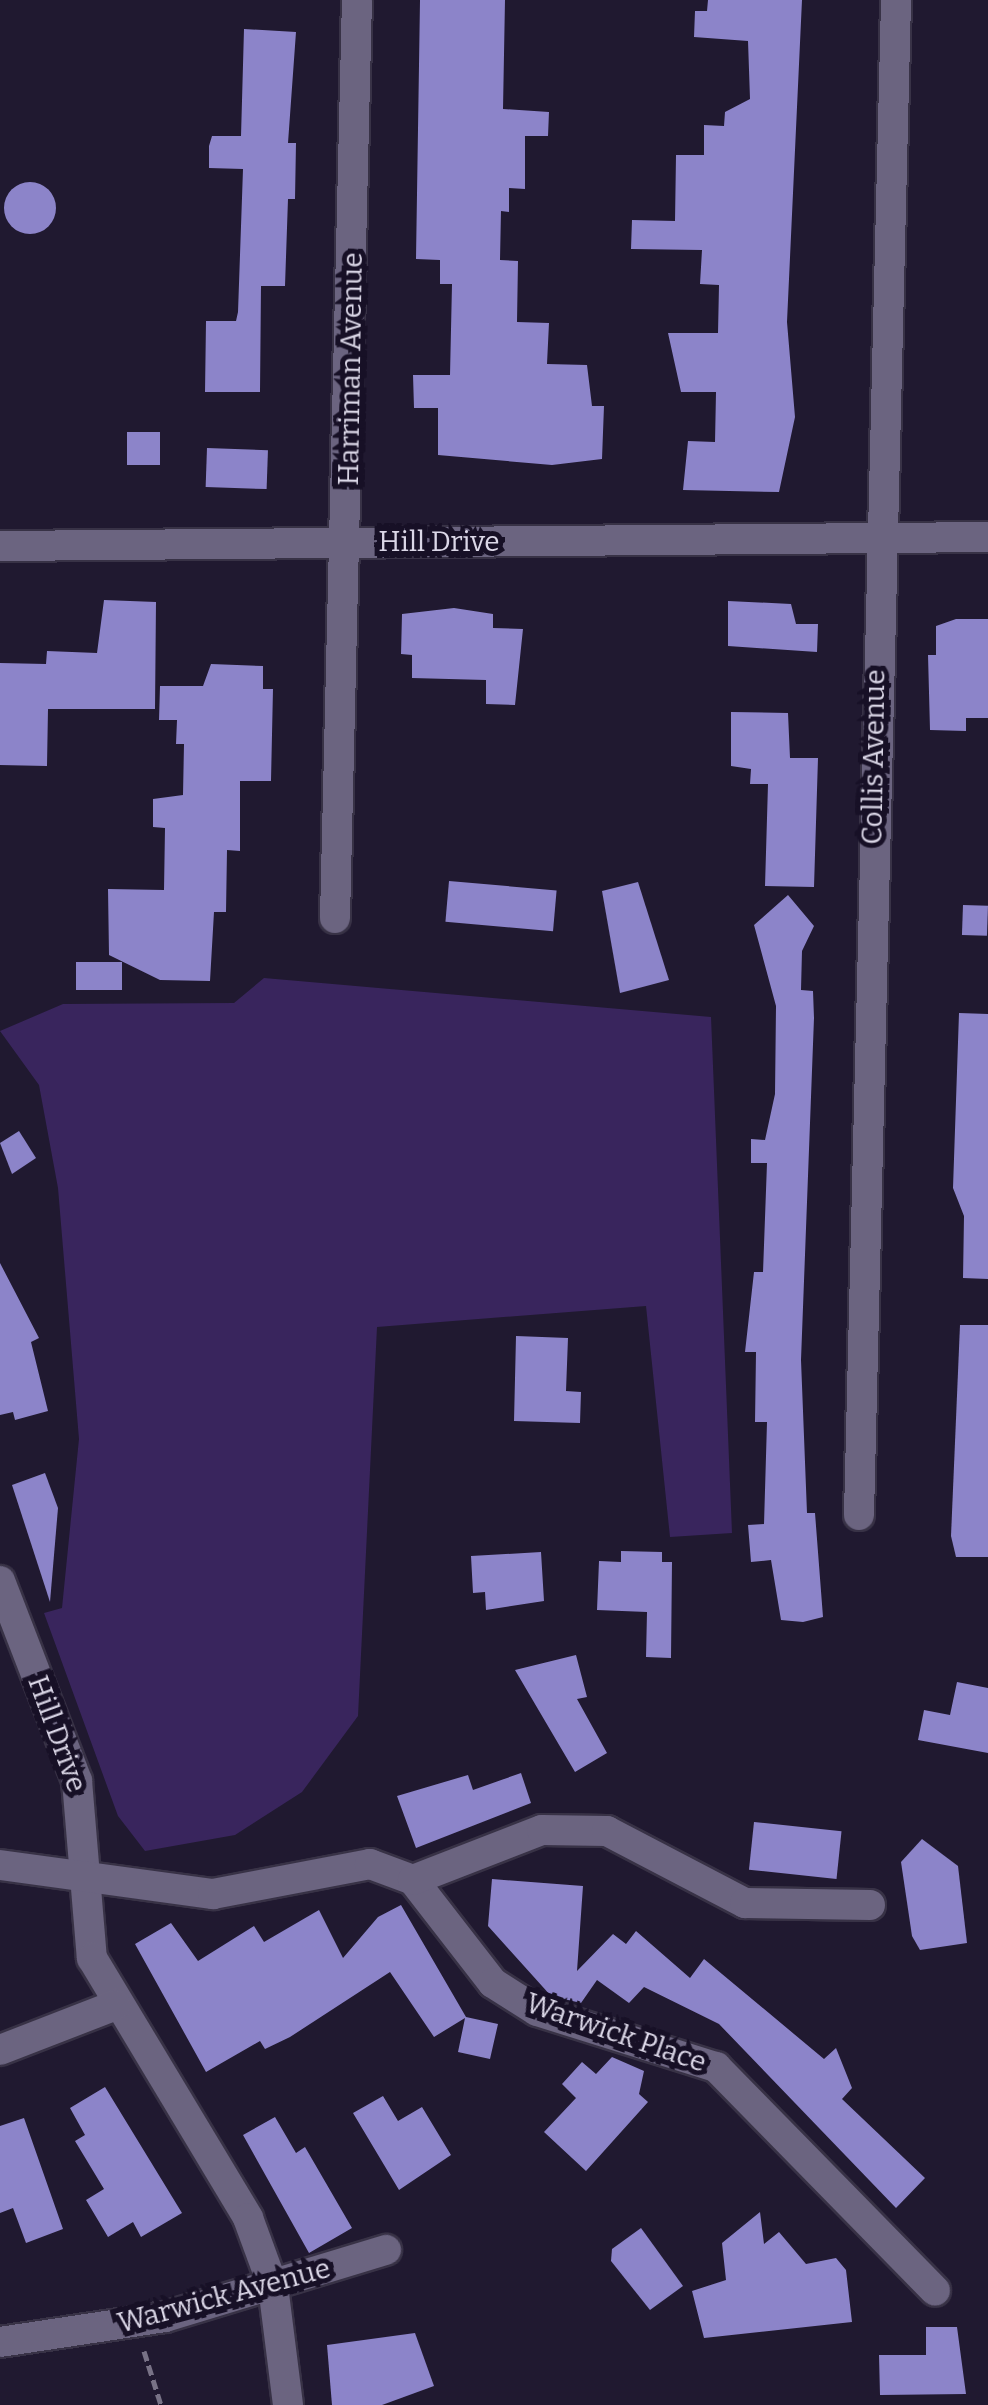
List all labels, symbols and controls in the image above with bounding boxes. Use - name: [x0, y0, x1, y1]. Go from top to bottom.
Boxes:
- street label: Harriman Avenue: [332, 252, 370, 486]
- street label: Hill Drive: [378, 525, 500, 559]
- street label: Collis Avenue: [856, 669, 892, 845]
- street label: Hill Drive: [20, 1671, 94, 1797]
- street label: Warwick Place: [521, 1986, 711, 2080]
- street label: Warwick Avenue: [114, 2251, 334, 2341]

